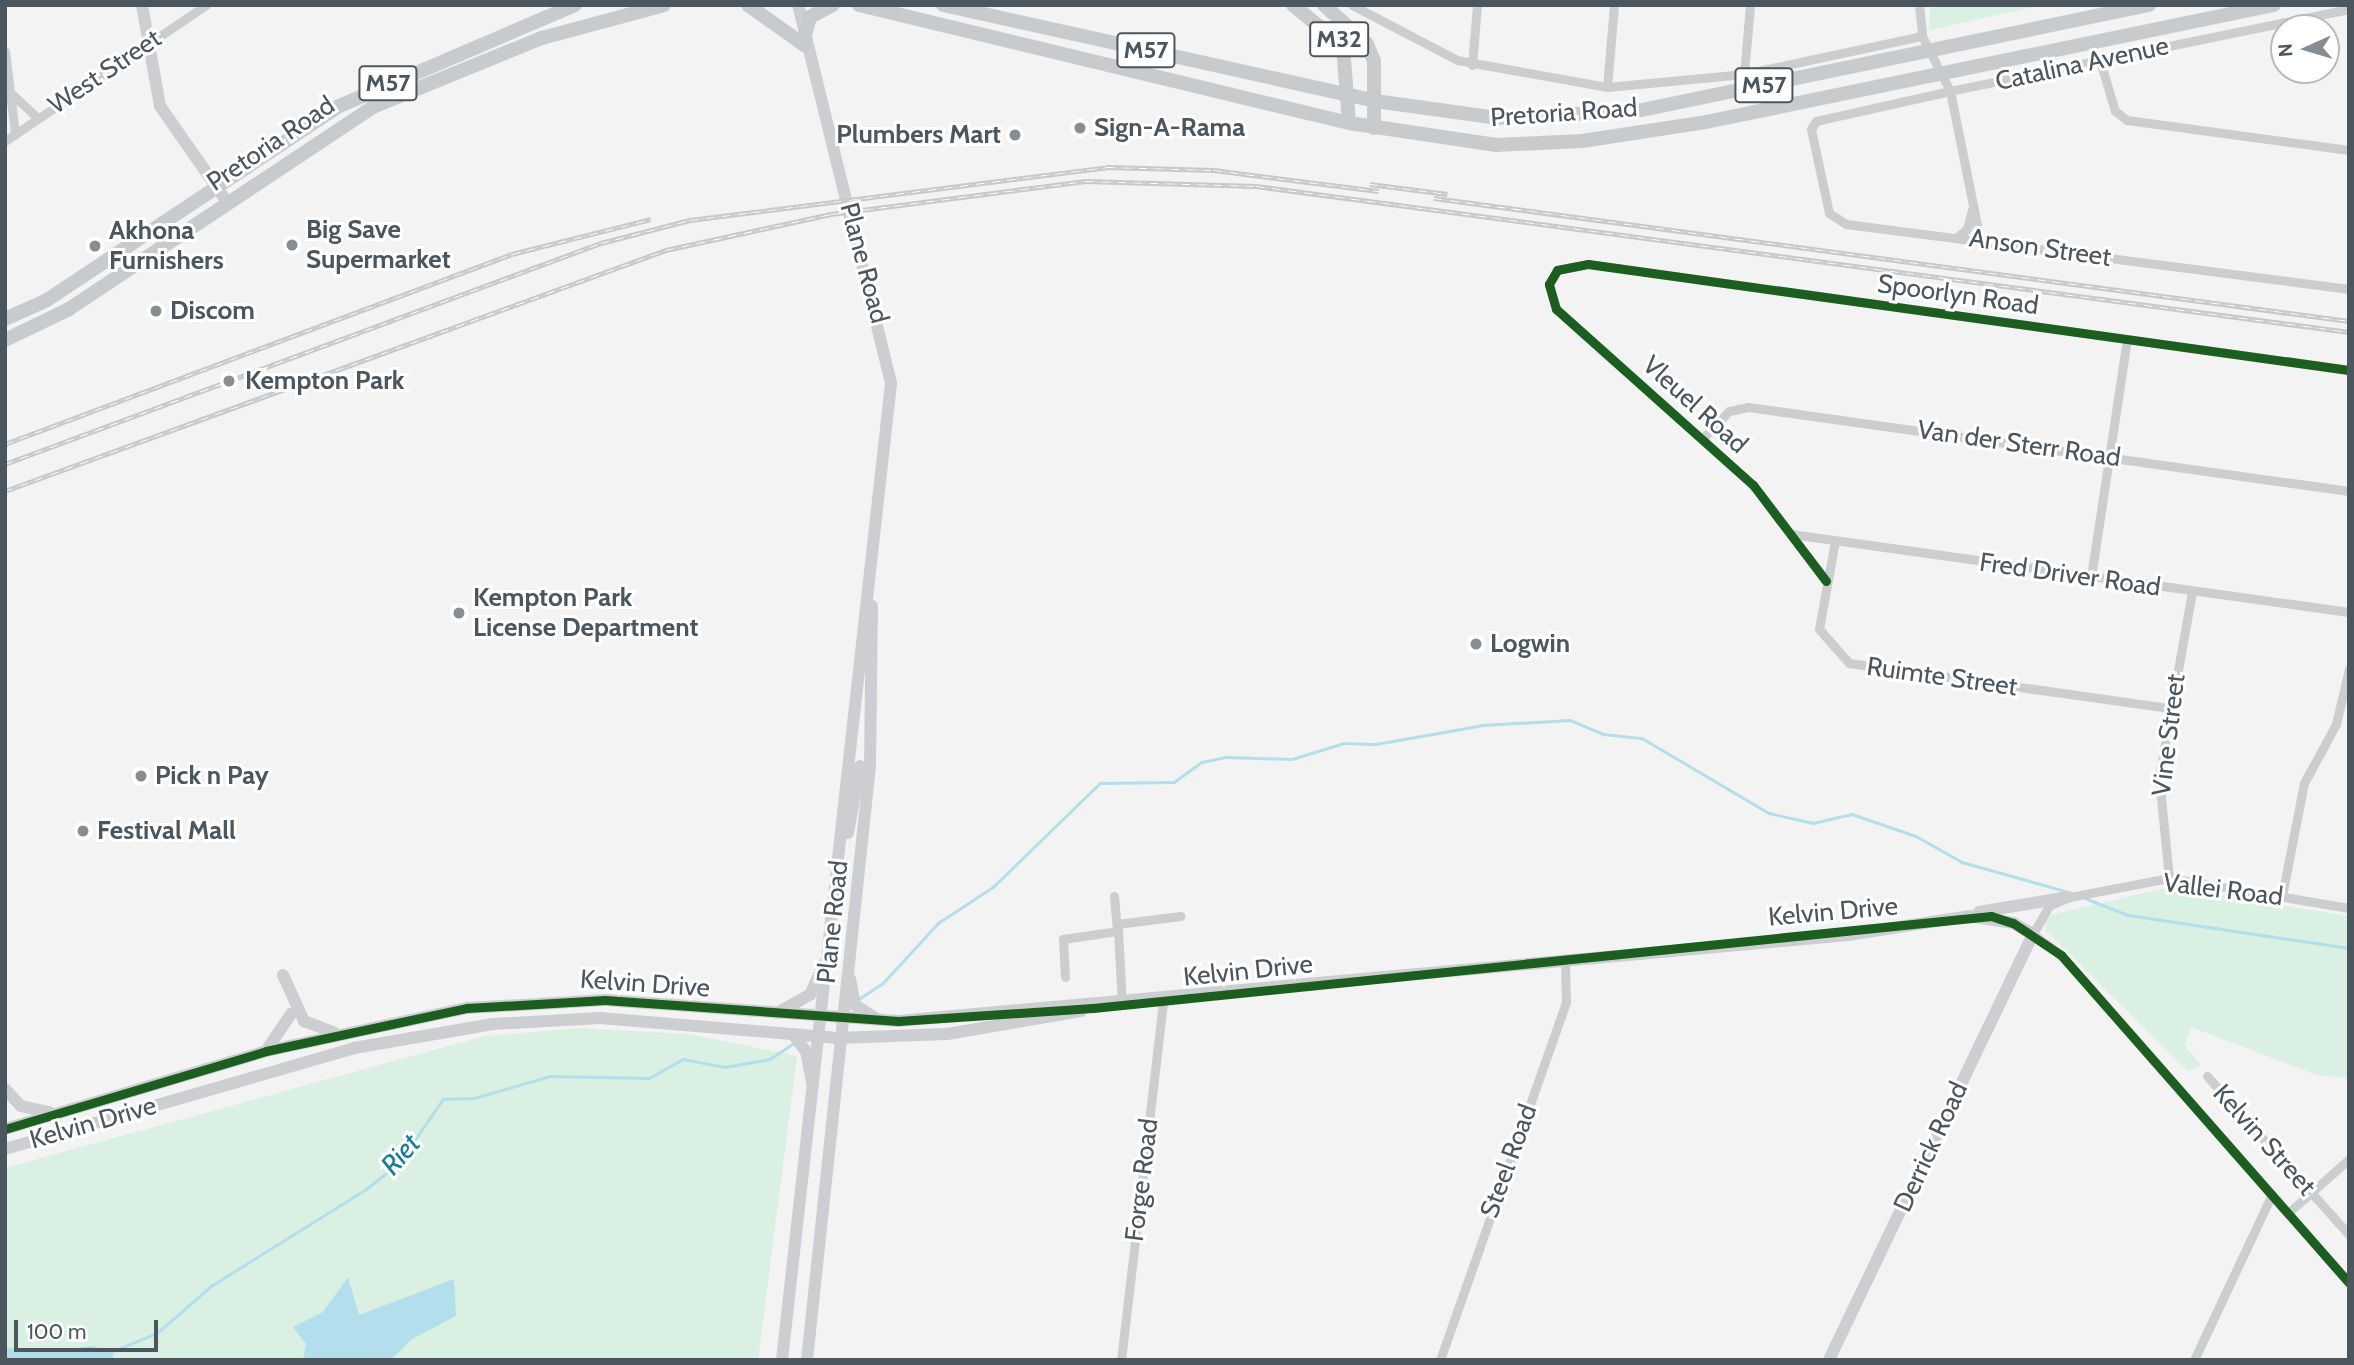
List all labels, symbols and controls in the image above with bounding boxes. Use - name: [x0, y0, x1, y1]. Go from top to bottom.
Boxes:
- north arrow: [2270, 14, 2340, 84]
- road number: M32: [1308, 18, 1370, 60]
- street label: West Street: [43, 23, 167, 121]
- road number: M57: [1116, 30, 1176, 70]
- street label: Catalina Avenue: [1992, 30, 2172, 98]
- text: N: [2274, 43, 2297, 58]
- road number: M57: [358, 62, 418, 104]
- road number: M57: [1734, 64, 1794, 106]
- street label: Pretoria Road: [201, 90, 341, 198]
- street label: Pretoria Road: [1489, 92, 1639, 134]
- place label: Sign-A-Rama: [1094, 112, 1245, 144]
- place label: Plumbers Mart: [836, 119, 1001, 151]
- marker: Sign-A-Rama: [1072, 120, 1088, 136]
- marker: Plumbers Mart: [1007, 127, 1023, 143]
- street label: Plane Road: [833, 199, 895, 327]
- place label: Big Save Supermarket: [306, 214, 451, 276]
- place label: Akhona Furnishers: [109, 215, 224, 276]
- street label: Anson Street: [1967, 223, 2113, 273]
- marker: Big Save Supermarket: [284, 237, 300, 253]
- marker: Akhona Furnishers: [87, 238, 103, 254]
- street label: Spoorlyn Road: [1876, 268, 2040, 322]
- place label: Discom: [170, 295, 255, 327]
- marker: Discom: [148, 303, 164, 319]
- street label: Vleuel Road: [1636, 350, 1754, 460]
- place label: Kempton Park: [245, 365, 404, 397]
- marker: Kempton Park: [219, 371, 239, 391]
- street label: Van der Sterr Road: [1915, 414, 2123, 474]
- street label: Fred Driver Road: [1977, 547, 2163, 603]
- place label: Kempton Park License Department: [473, 582, 698, 644]
- marker: Kempton Park License Department: [451, 605, 467, 621]
- place label: Logwin: [1490, 628, 1570, 660]
- marker: Logwin: [1468, 636, 1484, 652]
- street label: Ruimte Street: [1865, 651, 2019, 703]
- street label: Vine Street: [2146, 672, 2192, 798]
- place label: Pick n Pay: [155, 760, 269, 792]
- marker: Pick n Pay: [133, 768, 149, 784]
- place label: Festival Mall: [97, 815, 236, 847]
- marker: Festival Mall: [75, 823, 91, 839]
- street label: Plane Road: [811, 859, 855, 985]
- street label: Vallei Road: [2161, 867, 2285, 913]
- street label: Kelvin Drive: [1767, 891, 1899, 933]
- street label: Kelvin Drive: [1182, 949, 1314, 993]
- street label: Kelvin Drive: [579, 964, 711, 1004]
- street label: Derrick Road: [1887, 1077, 1975, 1217]
- street label: Kelvin Street: [2206, 1078, 2322, 1202]
- street label: Kelvin Drive: [26, 1090, 160, 1156]
- street label: Steel Road: [1474, 1100, 1544, 1222]
- street label: Forge Road: [1119, 1117, 1165, 1243]
- water label: Riet: [373, 1127, 427, 1181]
- scale bar: [18, 1306, 161, 1350]
- text: 100 m: [27, 1319, 86, 1344]

